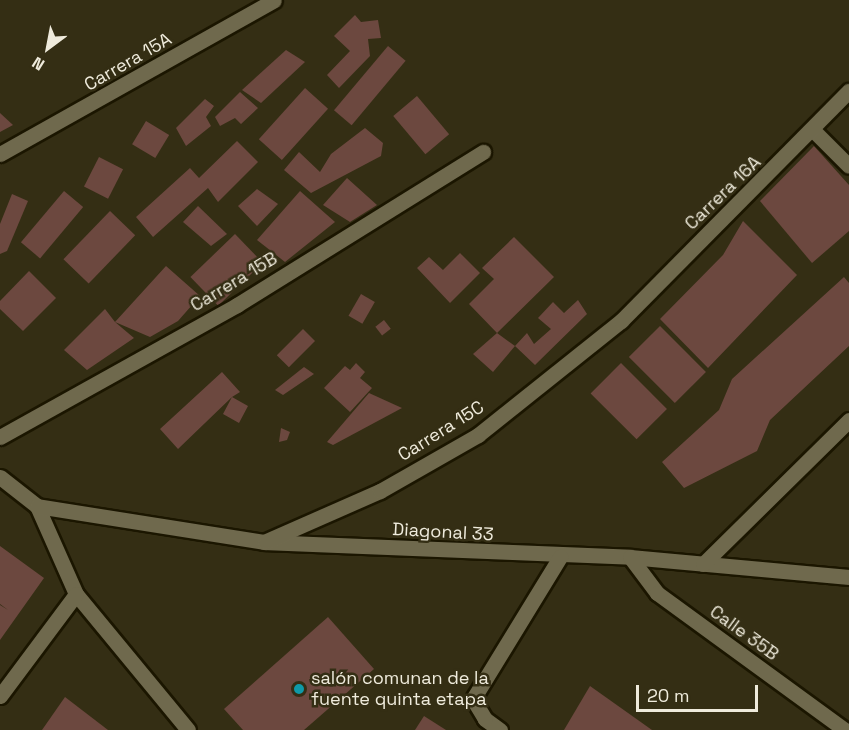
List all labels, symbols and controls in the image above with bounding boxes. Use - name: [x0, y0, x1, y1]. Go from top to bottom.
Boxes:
- north arrow: [18, 18, 78, 78]
- street label: Carrera 15A: [81, 28, 175, 96]
- text: N: [28, 52, 48, 75]
- street label: Carrera 16A: [681, 151, 765, 235]
- street label: Carrera 15B: [187, 248, 281, 316]
- street label: Carrera 15C: [394, 396, 488, 466]
- street label: Diagonal 33: [392, 519, 494, 545]
- street label: Calle 35B: [705, 601, 783, 665]
- place label: salón comunan de la fuente quinta etapa: [311, 668, 489, 710]
- scale bar: [639, 673, 760, 711]
- marker: salón comunan de la fuente quinta etapa: [292, 682, 306, 696]
- text: 20 m: [647, 684, 690, 707]

